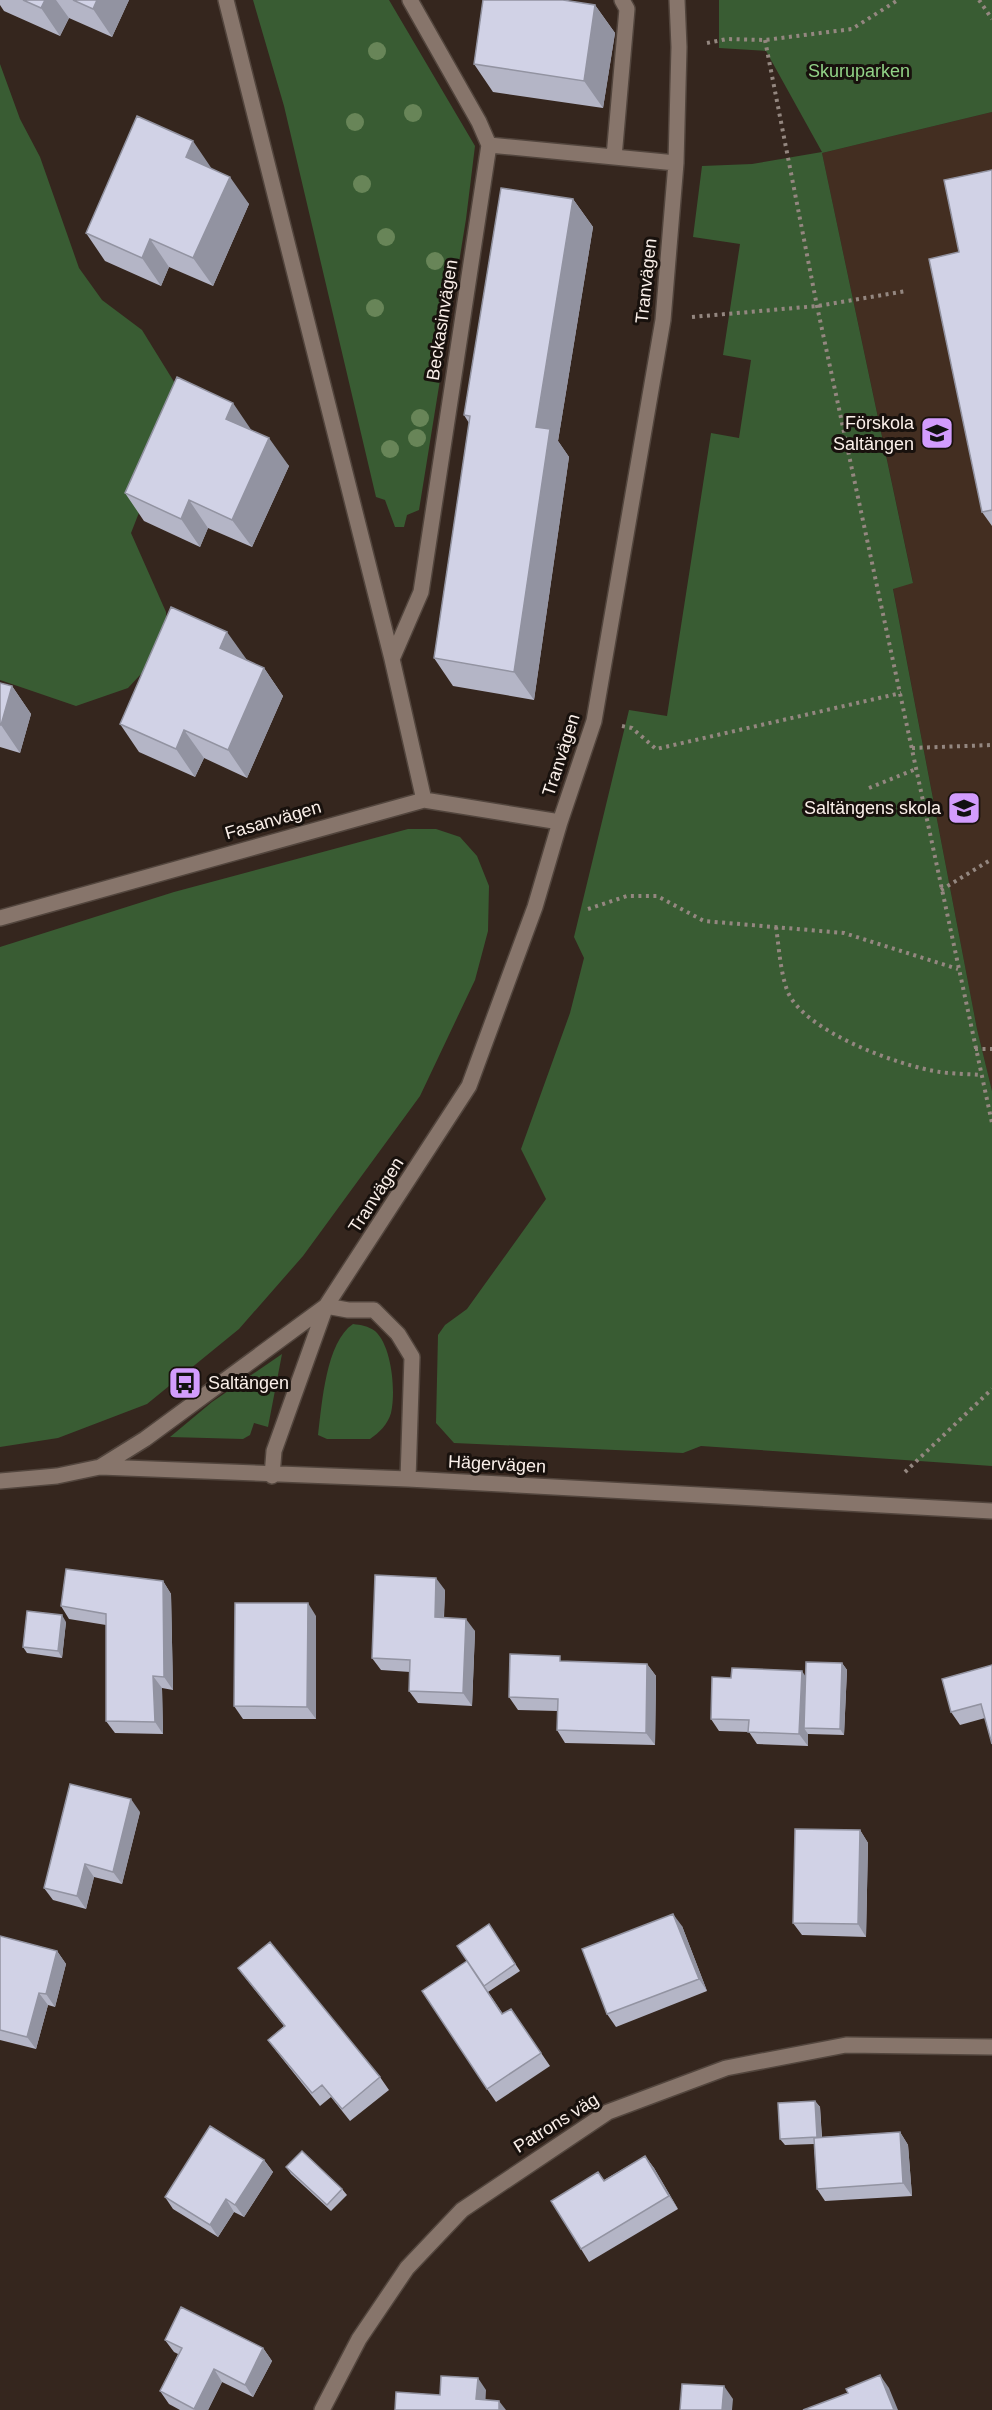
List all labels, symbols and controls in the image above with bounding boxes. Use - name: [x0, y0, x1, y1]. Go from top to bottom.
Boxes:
- park label: Skuruparken: [808, 61, 910, 81]
- street label: Tranvägen: [632, 237, 660, 325]
- street label: Beckasinvägen: [423, 258, 461, 382]
- place label: Förskola Saltängen: [833, 413, 915, 454]
- school or university icon: Förskola Saltängen: [919, 415, 955, 451]
- street label: Tranvägen: [538, 711, 584, 799]
- school or university icon: Saltängens skola: [946, 790, 982, 826]
- street label: Fasanvägen: [223, 797, 323, 843]
- place label: Saltängens skola: [804, 798, 942, 818]
- street label: Tranvägen: [344, 1154, 408, 1236]
- bus stop icon: Saltängen: [167, 1365, 203, 1401]
- place label: Saltängen: [208, 1373, 289, 1393]
- street label: Hägervägen: [448, 1451, 546, 1477]
- street label: Patrons väg: [510, 2089, 602, 2157]

